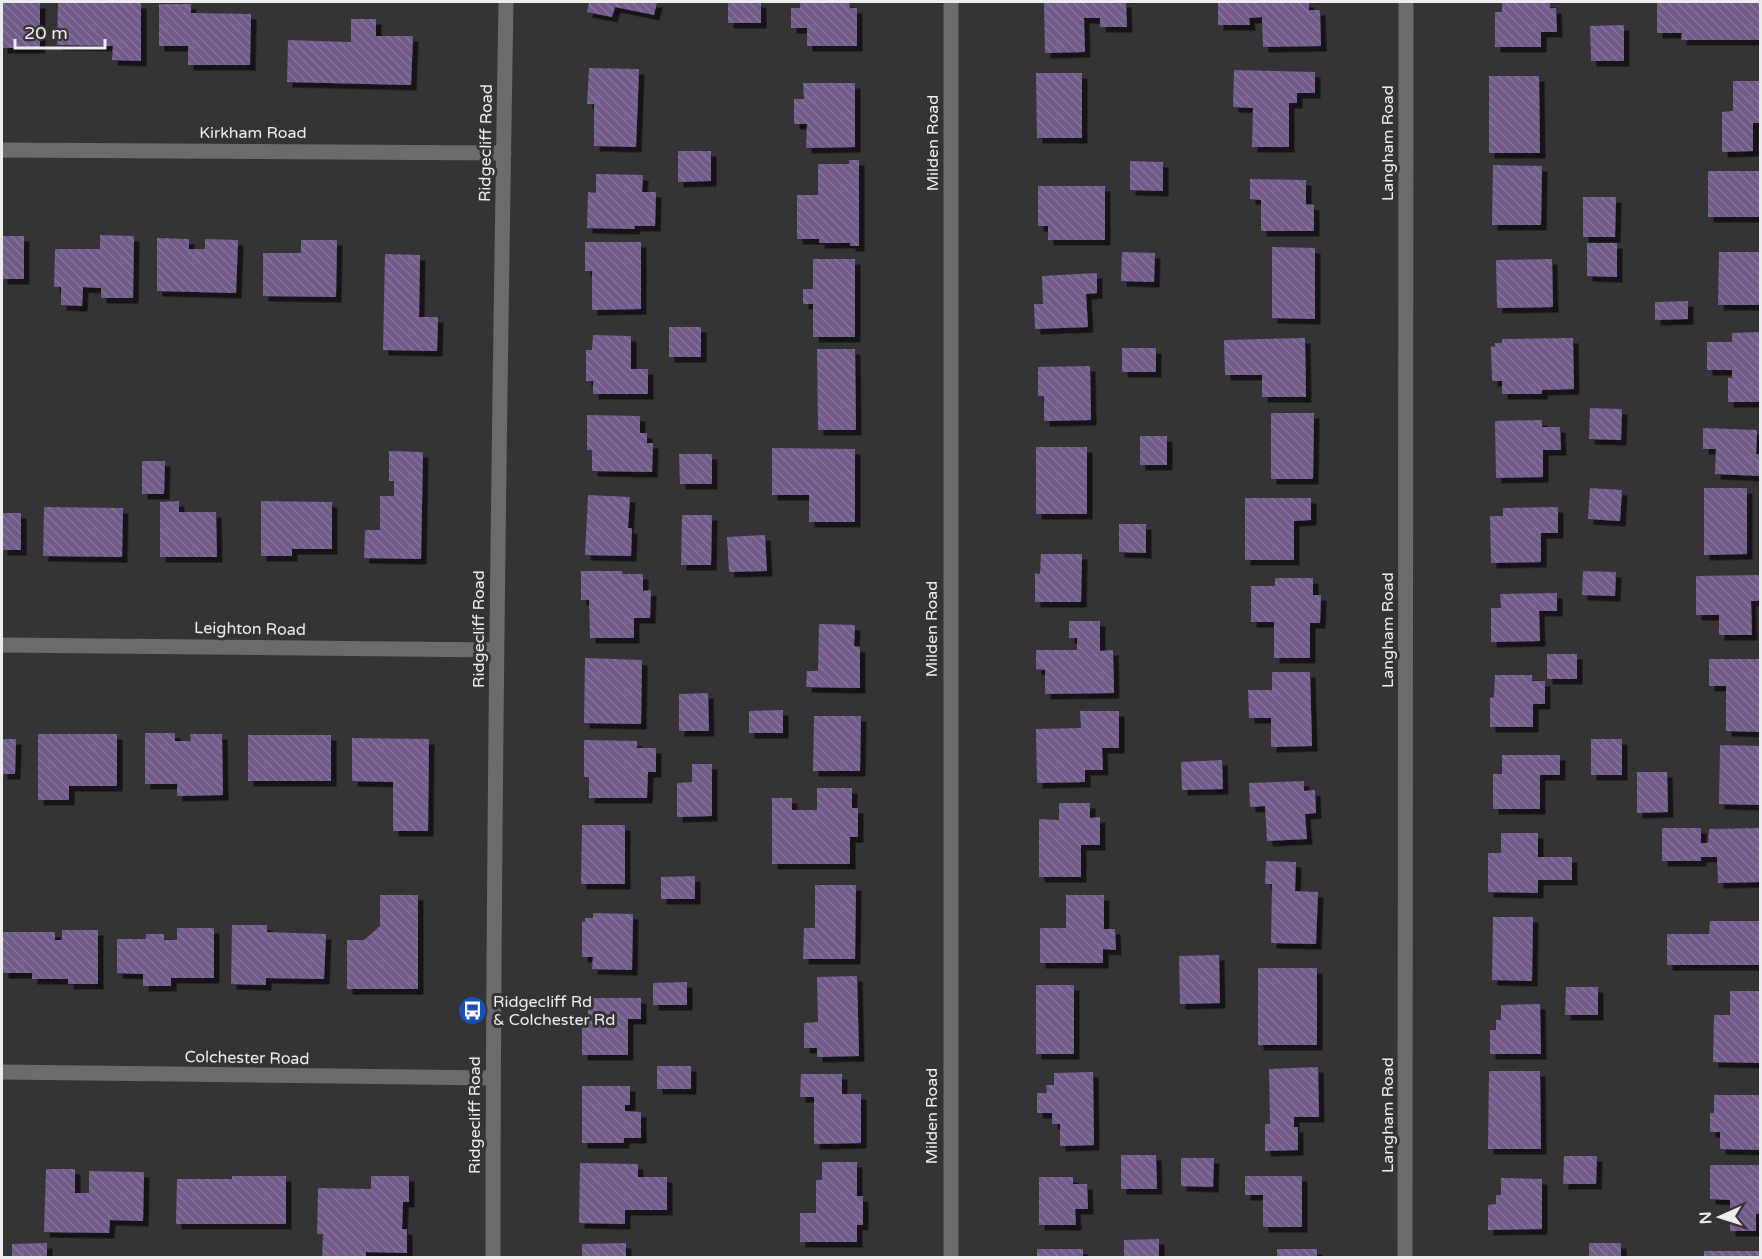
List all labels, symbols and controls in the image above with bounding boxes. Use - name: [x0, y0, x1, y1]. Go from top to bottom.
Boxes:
- scale bar: [15, 12, 105, 50]
- text: 20 m: [24, 22, 68, 44]
- street label: Ridgecliff Road: [475, 84, 497, 202]
- street label: Langham Road: [1378, 85, 1398, 201]
- street label: Milden Road: [923, 95, 943, 191]
- street label: Kirkham Road: [199, 123, 307, 143]
- street label: Ridgecliff Road: [469, 570, 489, 688]
- street label: Langham Road: [1378, 572, 1398, 688]
- street label: Milden Road: [922, 581, 942, 677]
- street label: Leighton Road: [194, 618, 306, 640]
- place label: Ridgecliff Rd & Colchester Rd: [493, 992, 615, 1030]
- bus stop icon: Ridgecliff Rd & Colchester Rd: [456, 995, 488, 1027]
- street label: Colchester Road: [184, 1047, 310, 1069]
- street label: Ridgecliff Road: [465, 1056, 485, 1174]
- street label: Langham Road: [1378, 1057, 1398, 1173]
- street label: Milden Road: [922, 1068, 942, 1164]
- north arrow: [1690, 1187, 1750, 1247]
- text: N: [1696, 1211, 1716, 1225]

